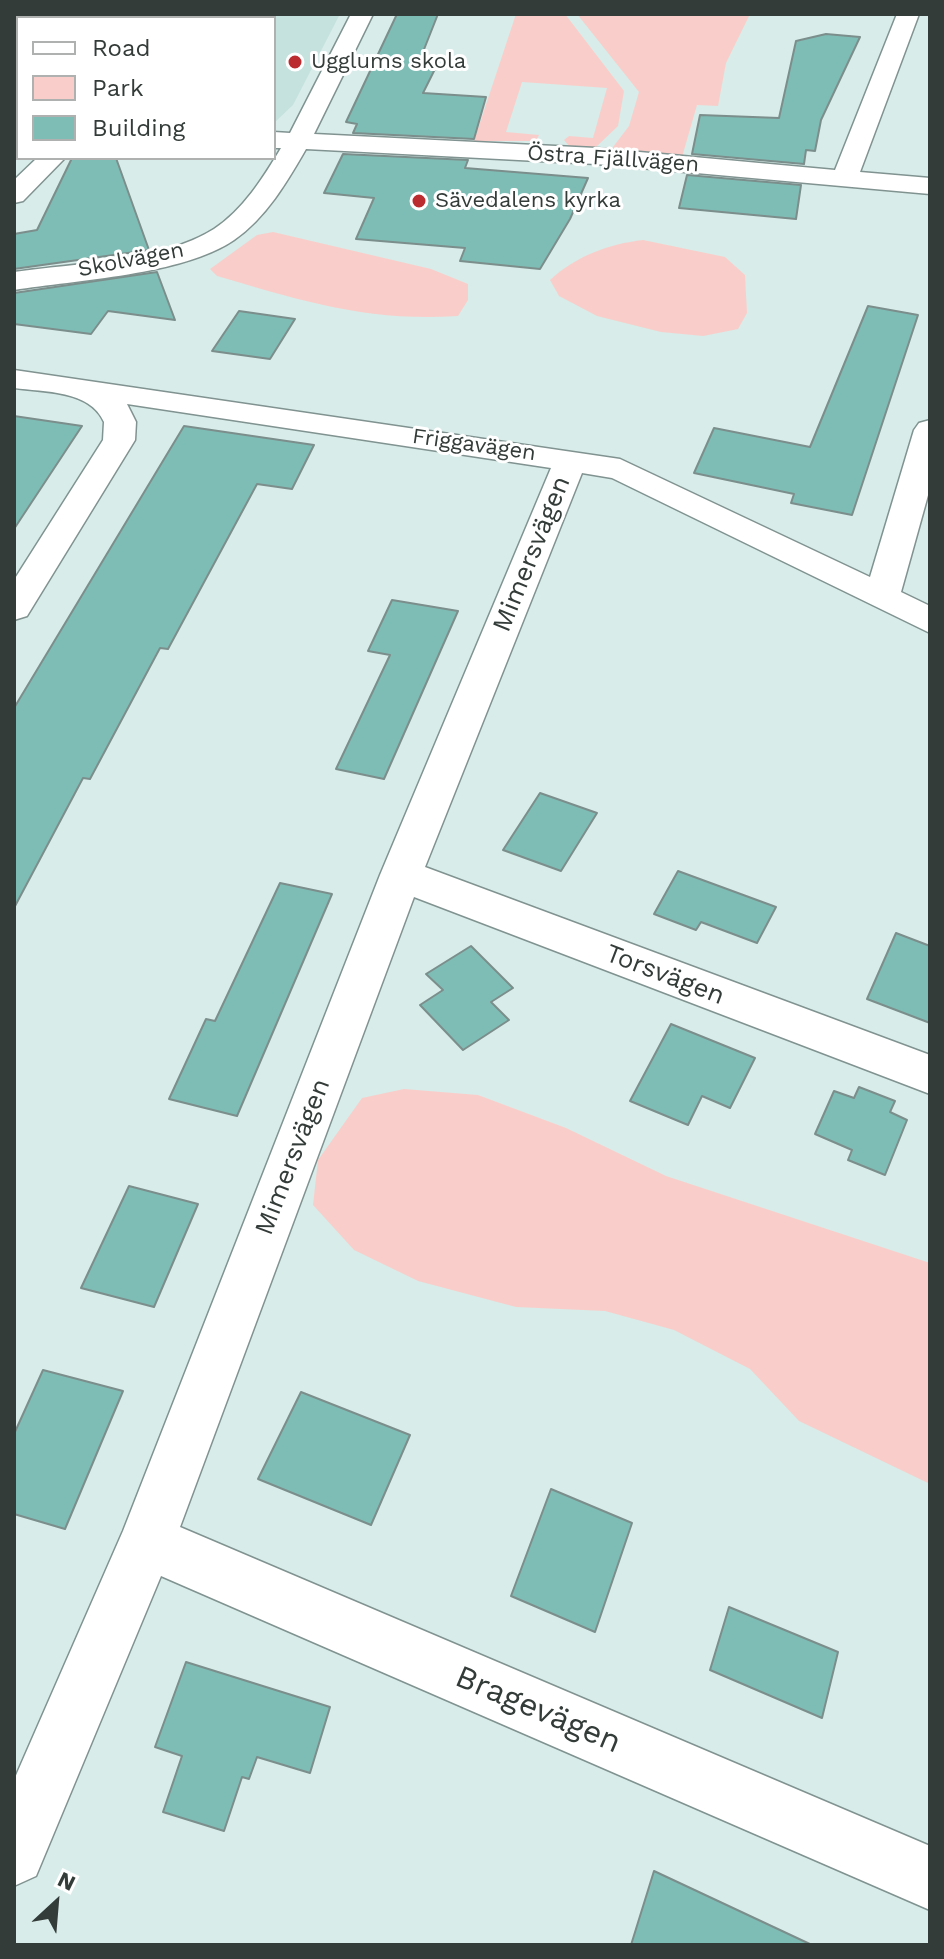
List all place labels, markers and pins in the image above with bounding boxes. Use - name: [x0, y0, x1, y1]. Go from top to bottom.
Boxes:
- place label: Ugglums skola: [311, 49, 466, 75]
- marker: Ugglums skola: [286, 53, 304, 71]
- place label: Sävedalens kyrka: [435, 188, 621, 214]
- marker: Sävedalens kyrka: [410, 192, 428, 210]

